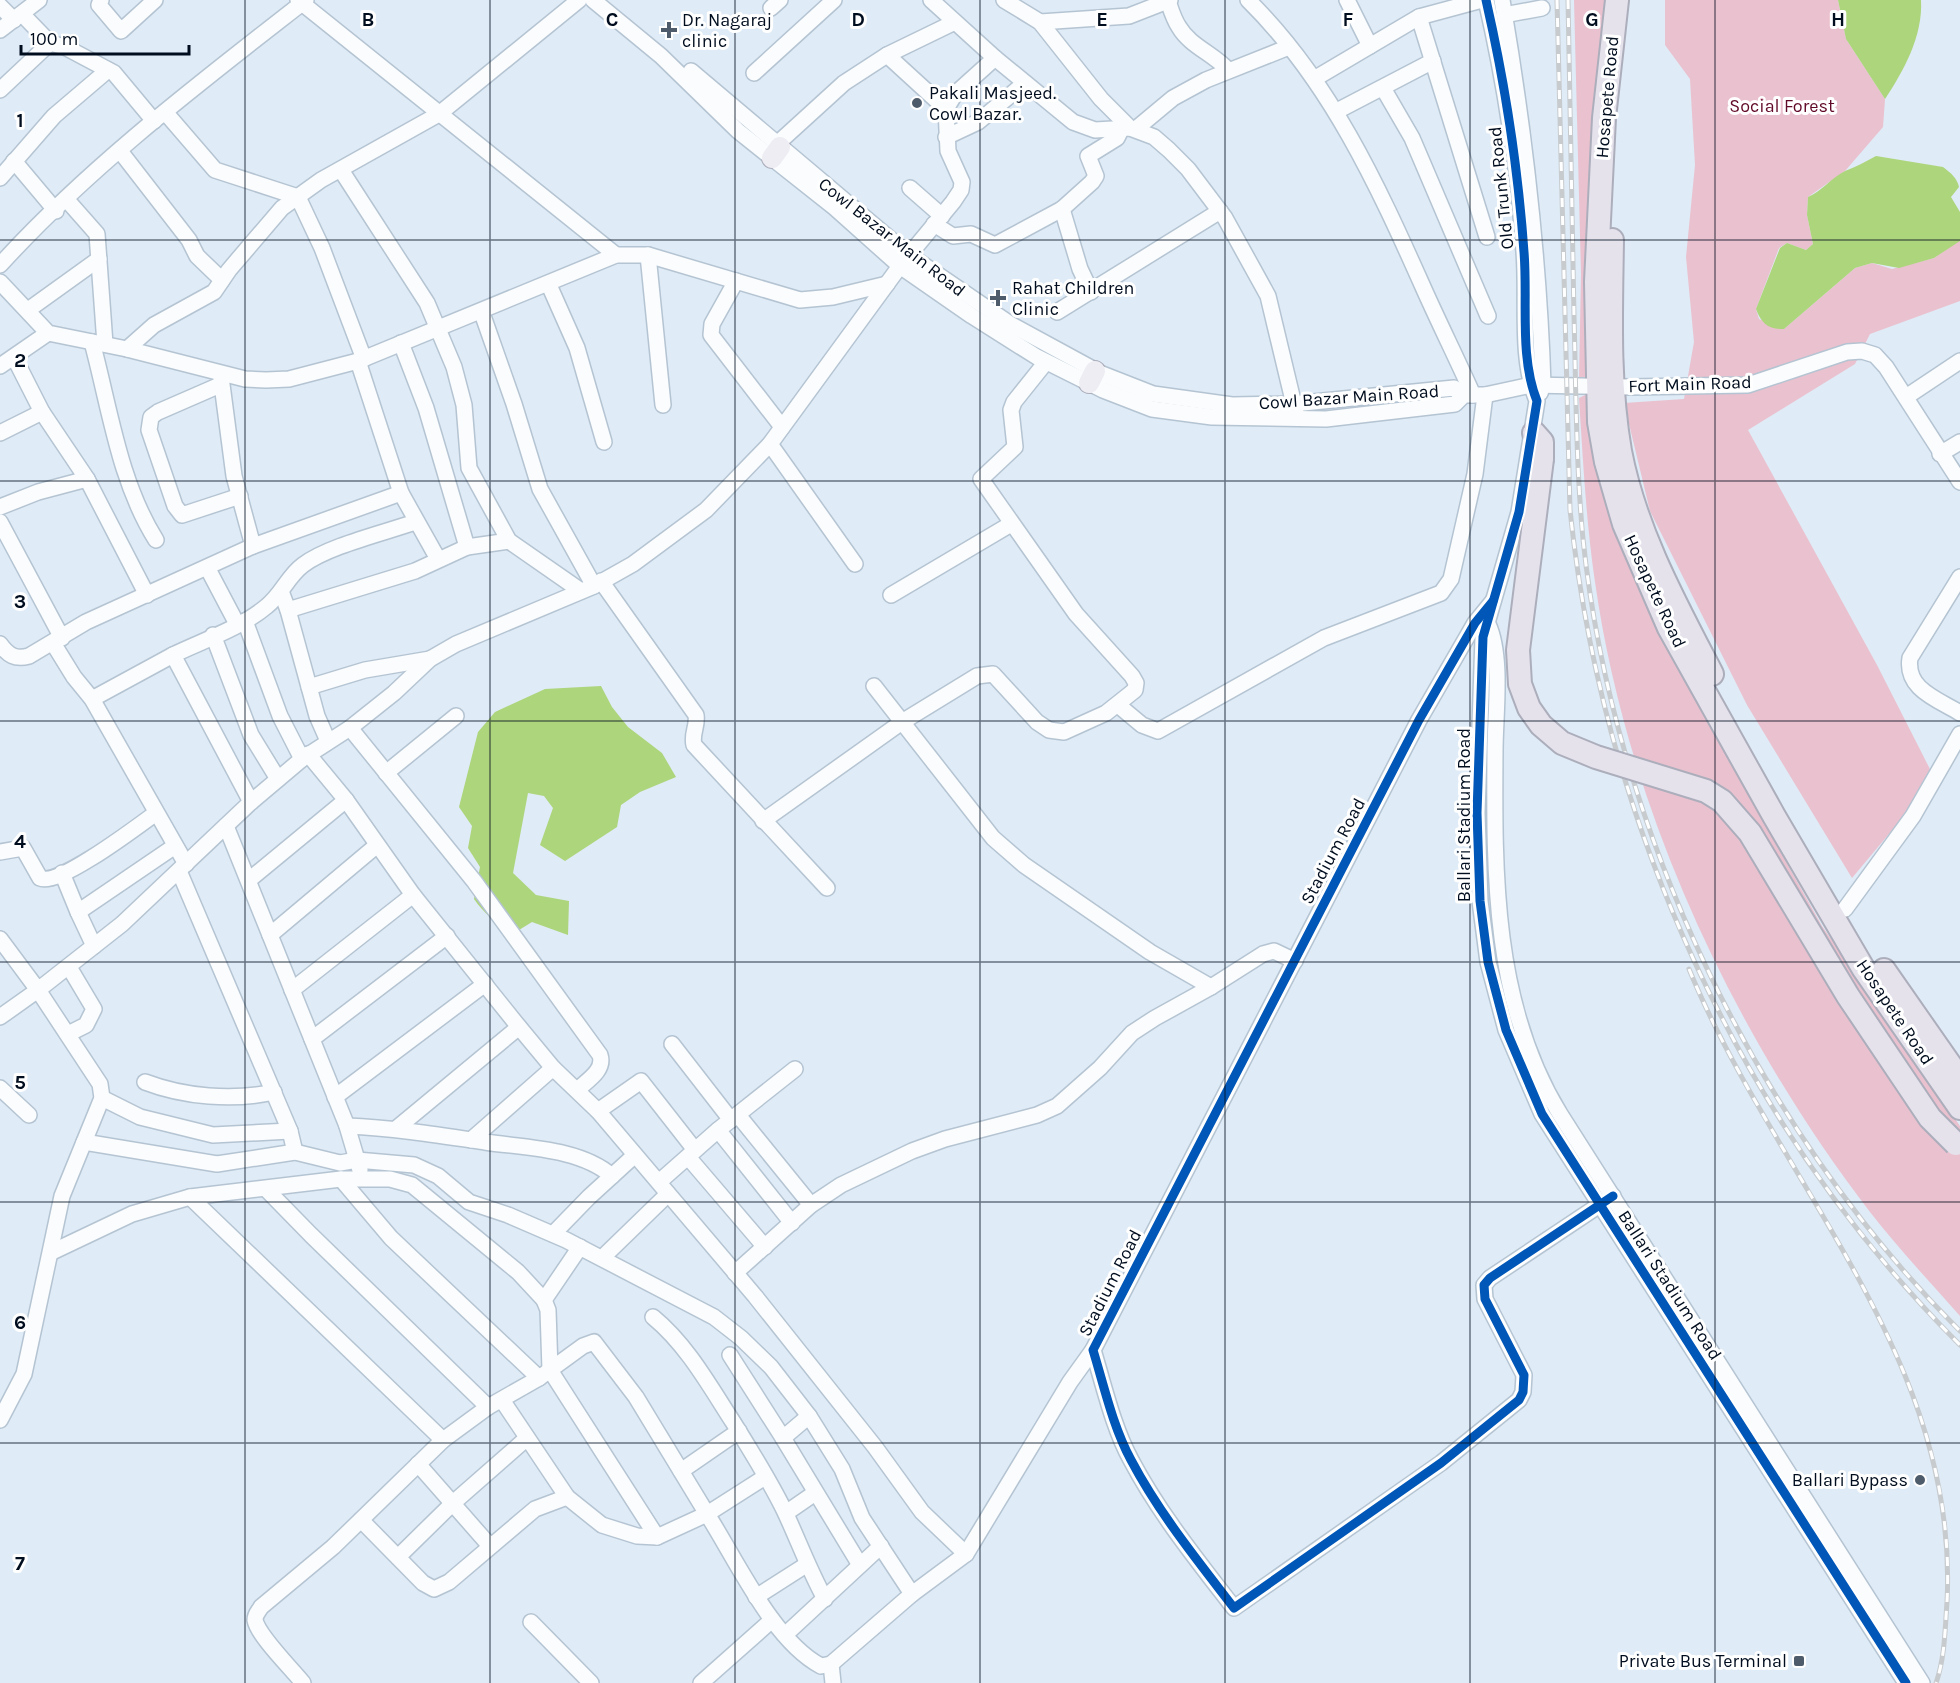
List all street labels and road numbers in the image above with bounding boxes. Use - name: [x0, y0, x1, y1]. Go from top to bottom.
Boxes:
- street label: Hosapete Road: [1591, 35, 1623, 159]
- street label: Old Trunk Road: [1484, 125, 1518, 251]
- street label: Cowl Bazar Main Road: [814, 173, 970, 301]
- street label: Fort Main Road: [1628, 371, 1752, 397]
- street label: Cowl Bazar Main Road: [1258, 380, 1440, 414]
- street label: Hosapete Road: [1619, 531, 1691, 651]
- street label: Ballari Stadium Road: [1453, 728, 1475, 902]
- street label: Stadium Road: [1296, 794, 1370, 908]
- street label: Hosapete Road: [1852, 955, 1938, 1069]
- street label: Ballari Stadium Road: [1613, 1206, 1727, 1364]
- street label: Stadium Road: [1074, 1226, 1146, 1340]

